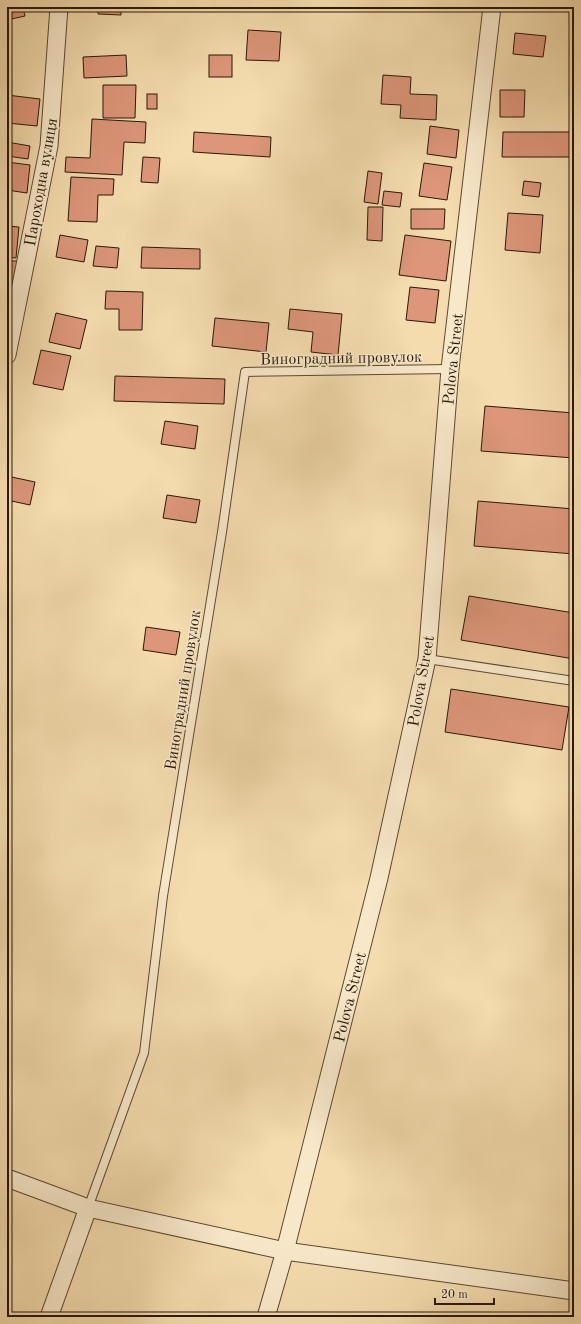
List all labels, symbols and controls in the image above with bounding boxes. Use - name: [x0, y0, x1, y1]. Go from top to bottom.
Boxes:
- street label: Пароходна вулиця: [23, 117, 61, 248]
- street label: Polova Street: [441, 312, 467, 406]
- street label: Виноградний провулок: [260, 350, 422, 368]
- street label: Виноградний провулок: [163, 609, 205, 772]
- street label: Polova Street: [406, 634, 438, 728]
- street label: Polova Street: [332, 950, 370, 1044]
- scale bar: [435, 1280, 494, 1306]
- text: 20 m: [441, 1289, 468, 1301]

